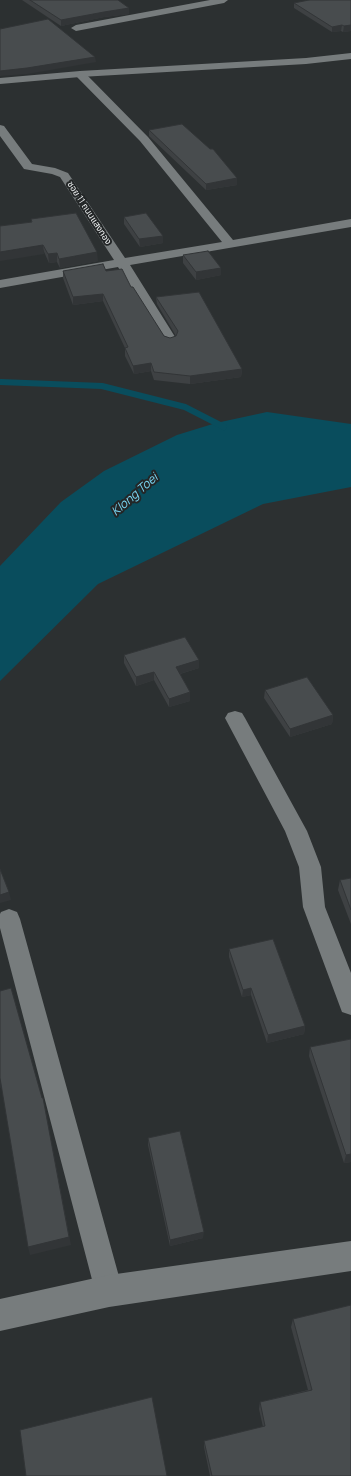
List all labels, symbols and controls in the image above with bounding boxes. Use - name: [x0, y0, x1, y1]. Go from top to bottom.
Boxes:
- street label: ซอย 11 ถนนแสงทอง: [65, 179, 113, 247]
- water label: Klong Toei: [109, 471, 161, 519]

